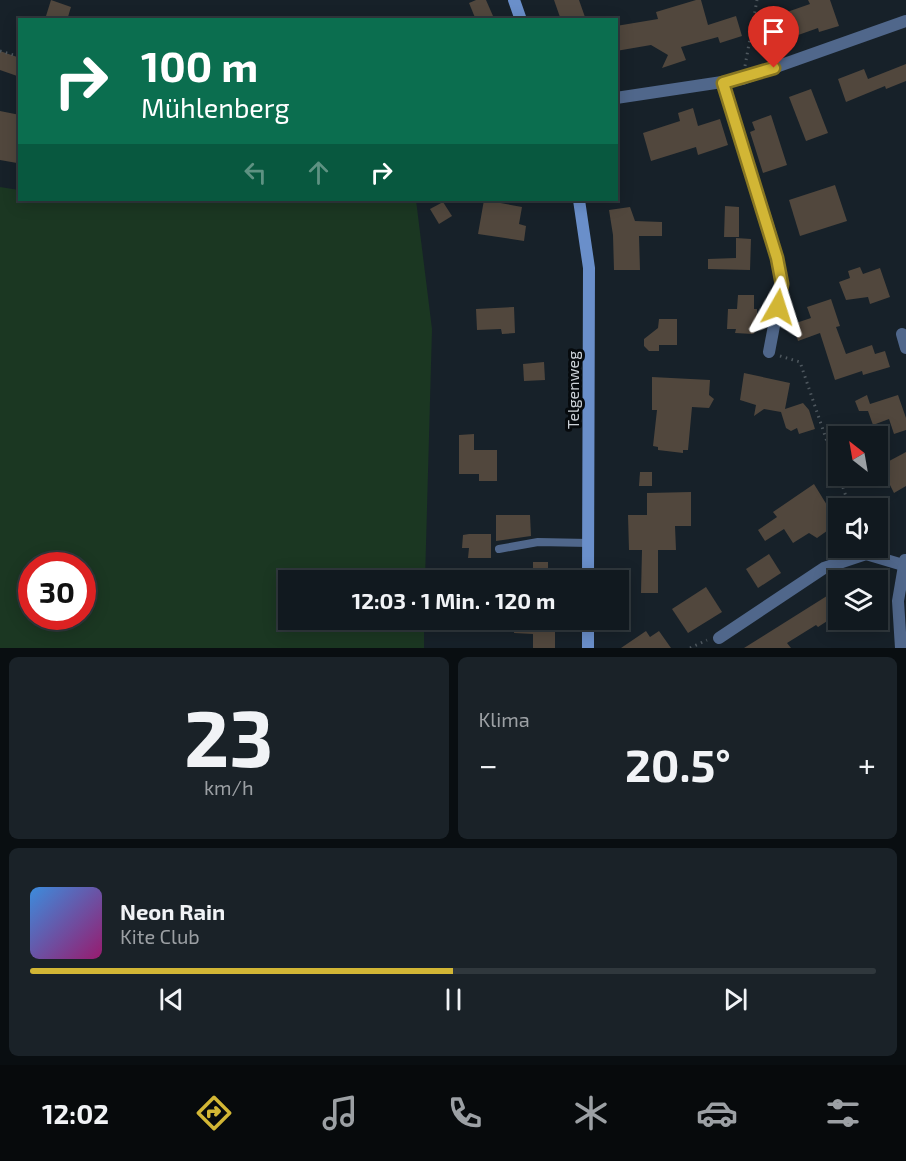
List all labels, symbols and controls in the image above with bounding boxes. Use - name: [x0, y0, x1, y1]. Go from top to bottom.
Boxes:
- pin: [748, 6, 799, 68]
- icon: arrive: [757, 15, 790, 48]
- text: 100 m: [141, 40, 258, 90]
- icon: right: [42, 42, 120, 120]
- text: Mühlenberg: [141, 91, 290, 123]
- icon: left: [239, 156, 272, 189]
- icon: ahead: [302, 156, 335, 189]
- icon: right: [365, 156, 398, 189]
- position arrow: [746, 275, 810, 339]
- street label: Telgenweg: [563, 351, 582, 429]
- north arrow: [828, 426, 888, 486]
- map controls: [828, 426, 888, 630]
- button: sound: [828, 498, 888, 558]
- speed limit sign: 30: [18, 552, 96, 630]
- button: layers: [828, 570, 888, 630]
- text: 12:03 · 1 Min. · 120 m: [352, 587, 555, 613]
- text: 23: [184, 689, 274, 783]
- text: Klima: [479, 707, 530, 731]
- text: 20.5°: [625, 737, 731, 791]
- text: −: [479, 744, 498, 784]
- text: +: [858, 744, 876, 784]
- text: km/h: [204, 775, 254, 799]
- text: Neon Rain: [120, 898, 225, 924]
- text: Kite Club: [120, 924, 200, 948]
- icon: previous: [155, 983, 188, 1016]
- icon: pause: [437, 983, 470, 1016]
- icon: next: [719, 983, 752, 1016]
- icon: directions: [193, 1092, 235, 1134]
- icon: music: [319, 1092, 361, 1134]
- icon: phone: [444, 1092, 486, 1134]
- icon: climate: [570, 1092, 612, 1134]
- icon: car: [696, 1092, 738, 1134]
- icon: filters: [822, 1092, 864, 1134]
- text: 12:02: [42, 1097, 109, 1129]

